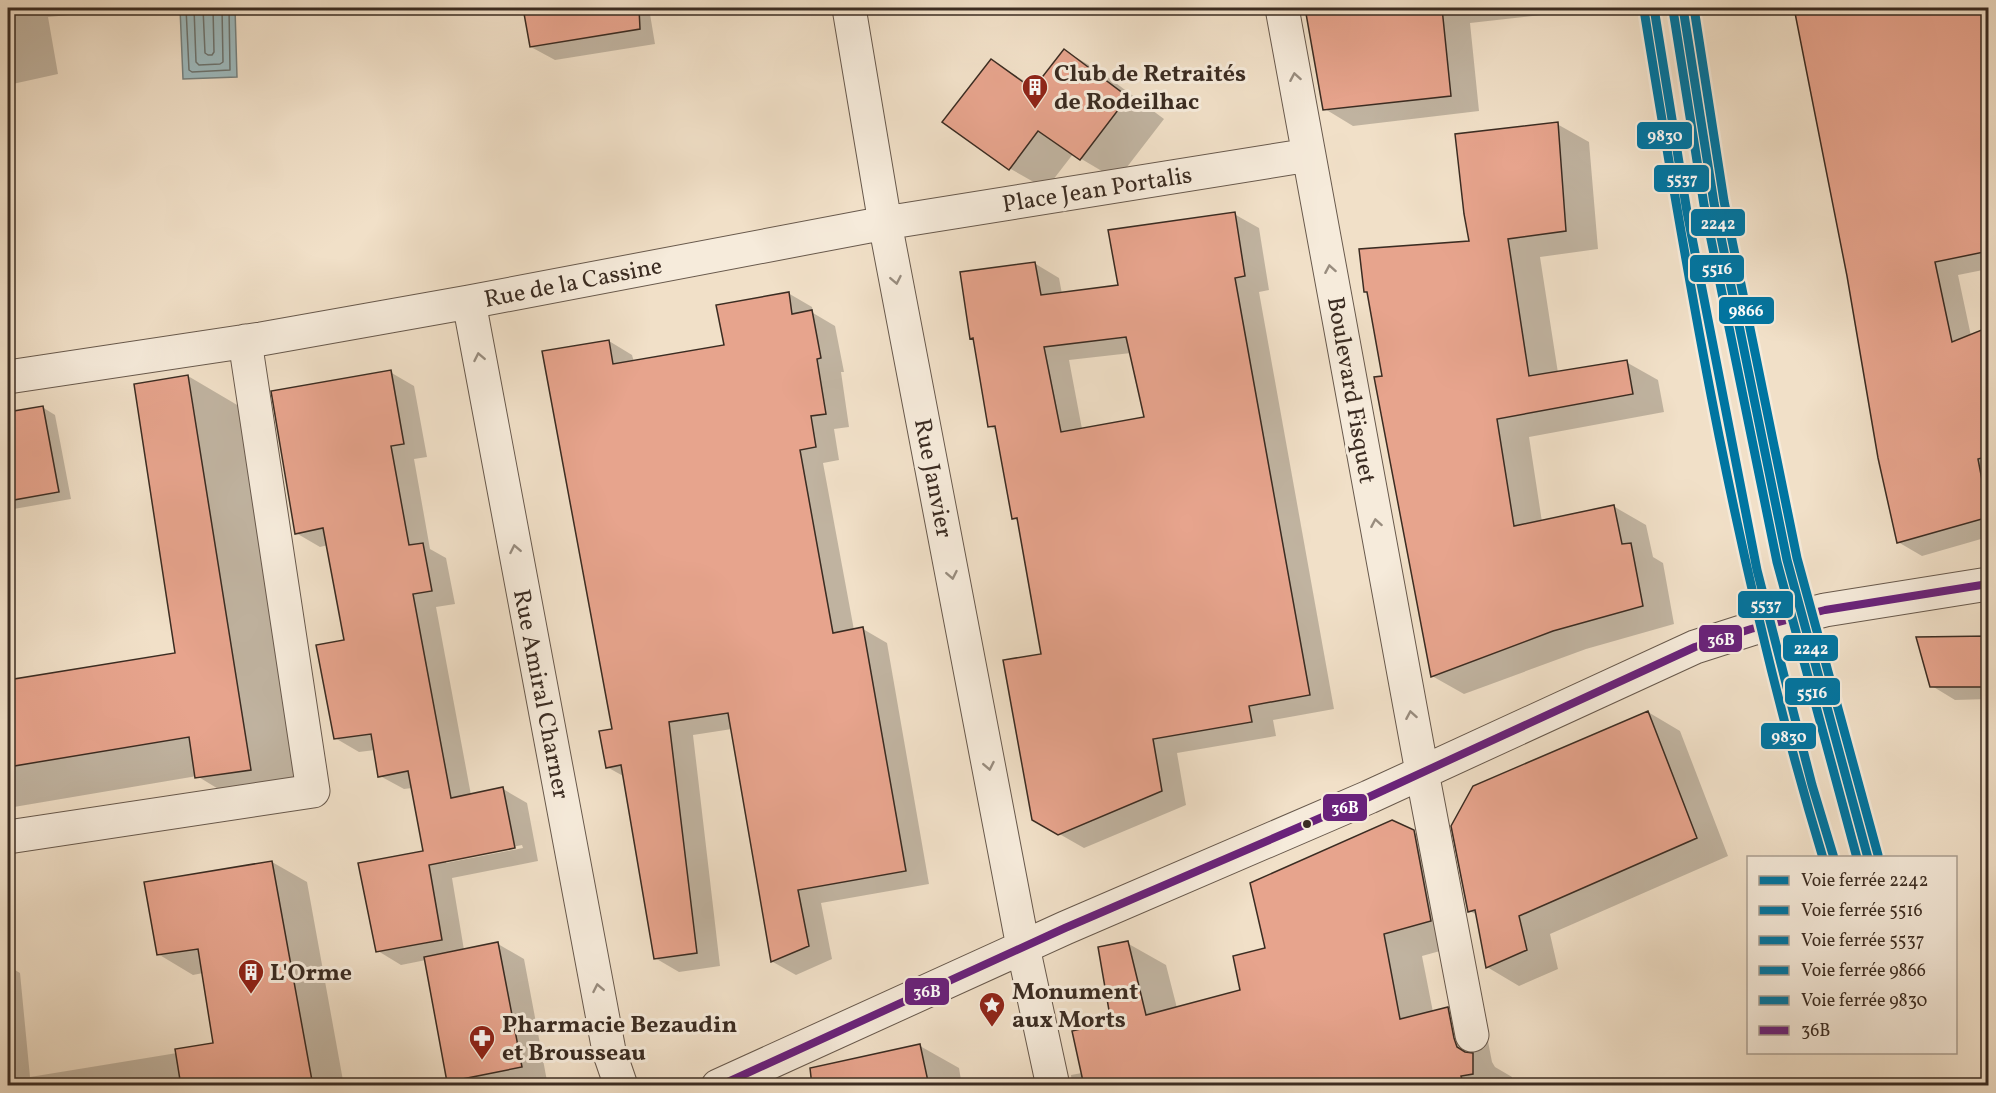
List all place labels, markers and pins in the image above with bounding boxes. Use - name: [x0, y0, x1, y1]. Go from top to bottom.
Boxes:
- place label: Club de Retraités de Rodeilhac: [1054, 58, 1246, 120]
- building icon: Club de Retraités de Rodeilhac: [1020, 72, 1050, 110]
- unlabelled marker: [1301, 818, 1313, 830]
- building icon: L'Orme: [236, 957, 266, 995]
- place label: L'Orme: [270, 957, 352, 991]
- place label: Monument aux Morts: [1012, 976, 1138, 1038]
- place icon: Monument aux Morts: [977, 990, 1007, 1028]
- place label: Pharmacie Bezaudin et Brousseau: [502, 1009, 737, 1071]
- pharmacy icon: Pharmacie Bezaudin et Brousseau: [467, 1023, 497, 1061]

